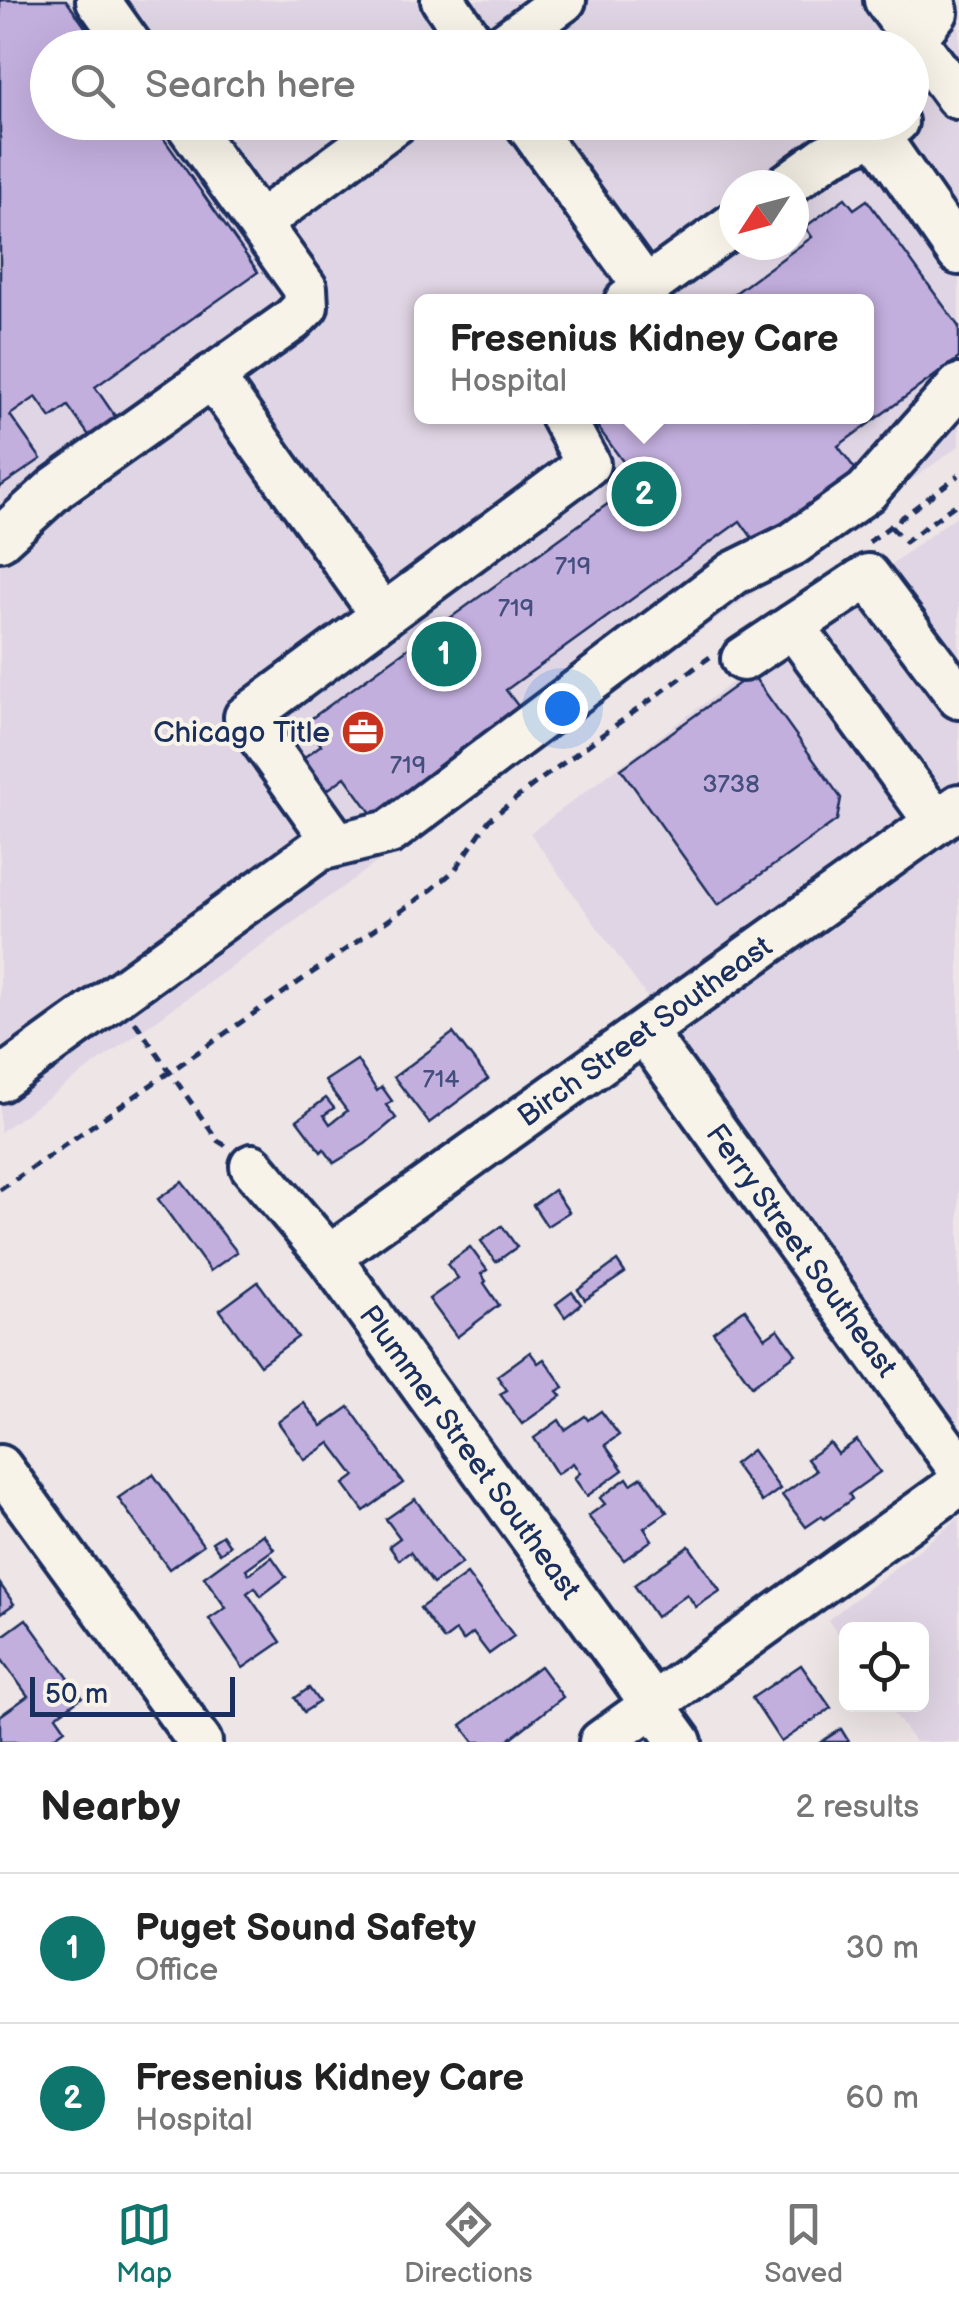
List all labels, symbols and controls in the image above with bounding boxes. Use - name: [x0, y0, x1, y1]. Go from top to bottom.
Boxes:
- search box: [30, 30, 929, 140]
- icon: search: [65, 58, 120, 113]
- text: Search here: [145, 63, 356, 108]
- north arrow: [719, 170, 809, 260]
- popup: [414, 294, 874, 424]
- text: Fresenius Kidney Care: [449, 317, 839, 362]
- text: Hospital: [449, 362, 567, 401]
- pin: 2: [612, 456, 676, 532]
- house number: 719: [555, 551, 591, 582]
- house number: 719: [498, 593, 534, 624]
- pin: 1: [412, 616, 476, 692]
- your location: [537, 683, 588, 734]
- office icon: Chicago Title: [340, 709, 386, 755]
- place label: Chicago Title: [153, 715, 330, 751]
- house number: 719: [390, 750, 426, 781]
- house number: 3738: [702, 769, 760, 800]
- street label: Birch Street Southeast: [511, 929, 779, 1135]
- house number: 714: [422, 1064, 460, 1095]
- street label: Ferry Street Southeast: [698, 1117, 904, 1384]
- street label: Plummer Street Southeast: [351, 1299, 588, 1607]
- map controls: [839, 1622, 929, 1712]
- button: locate: [839, 1622, 929, 1712]
- scale bar: [30, 1672, 235, 1716]
- text: 50 m: [45, 1678, 108, 1711]
- text: Nearby: [40, 1782, 180, 1833]
- text: 2 results: [795, 1788, 919, 1827]
- text: Puget Sound Safety: [135, 1906, 476, 1951]
- text: 1: [66, 1929, 79, 1968]
- text: 30 m: [845, 1929, 919, 1968]
- text: Office: [135, 1951, 218, 1990]
- text: Fresenius Kidney Care: [135, 2056, 524, 2101]
- text: 2: [63, 2079, 82, 2118]
- text: 60 m: [846, 2079, 919, 2118]
- text: Hospital: [135, 2101, 253, 2140]
- tab: Map: [116, 2197, 172, 2290]
- tab: Directions: [404, 2197, 533, 2290]
- tab: Saved: [765, 2197, 843, 2290]

